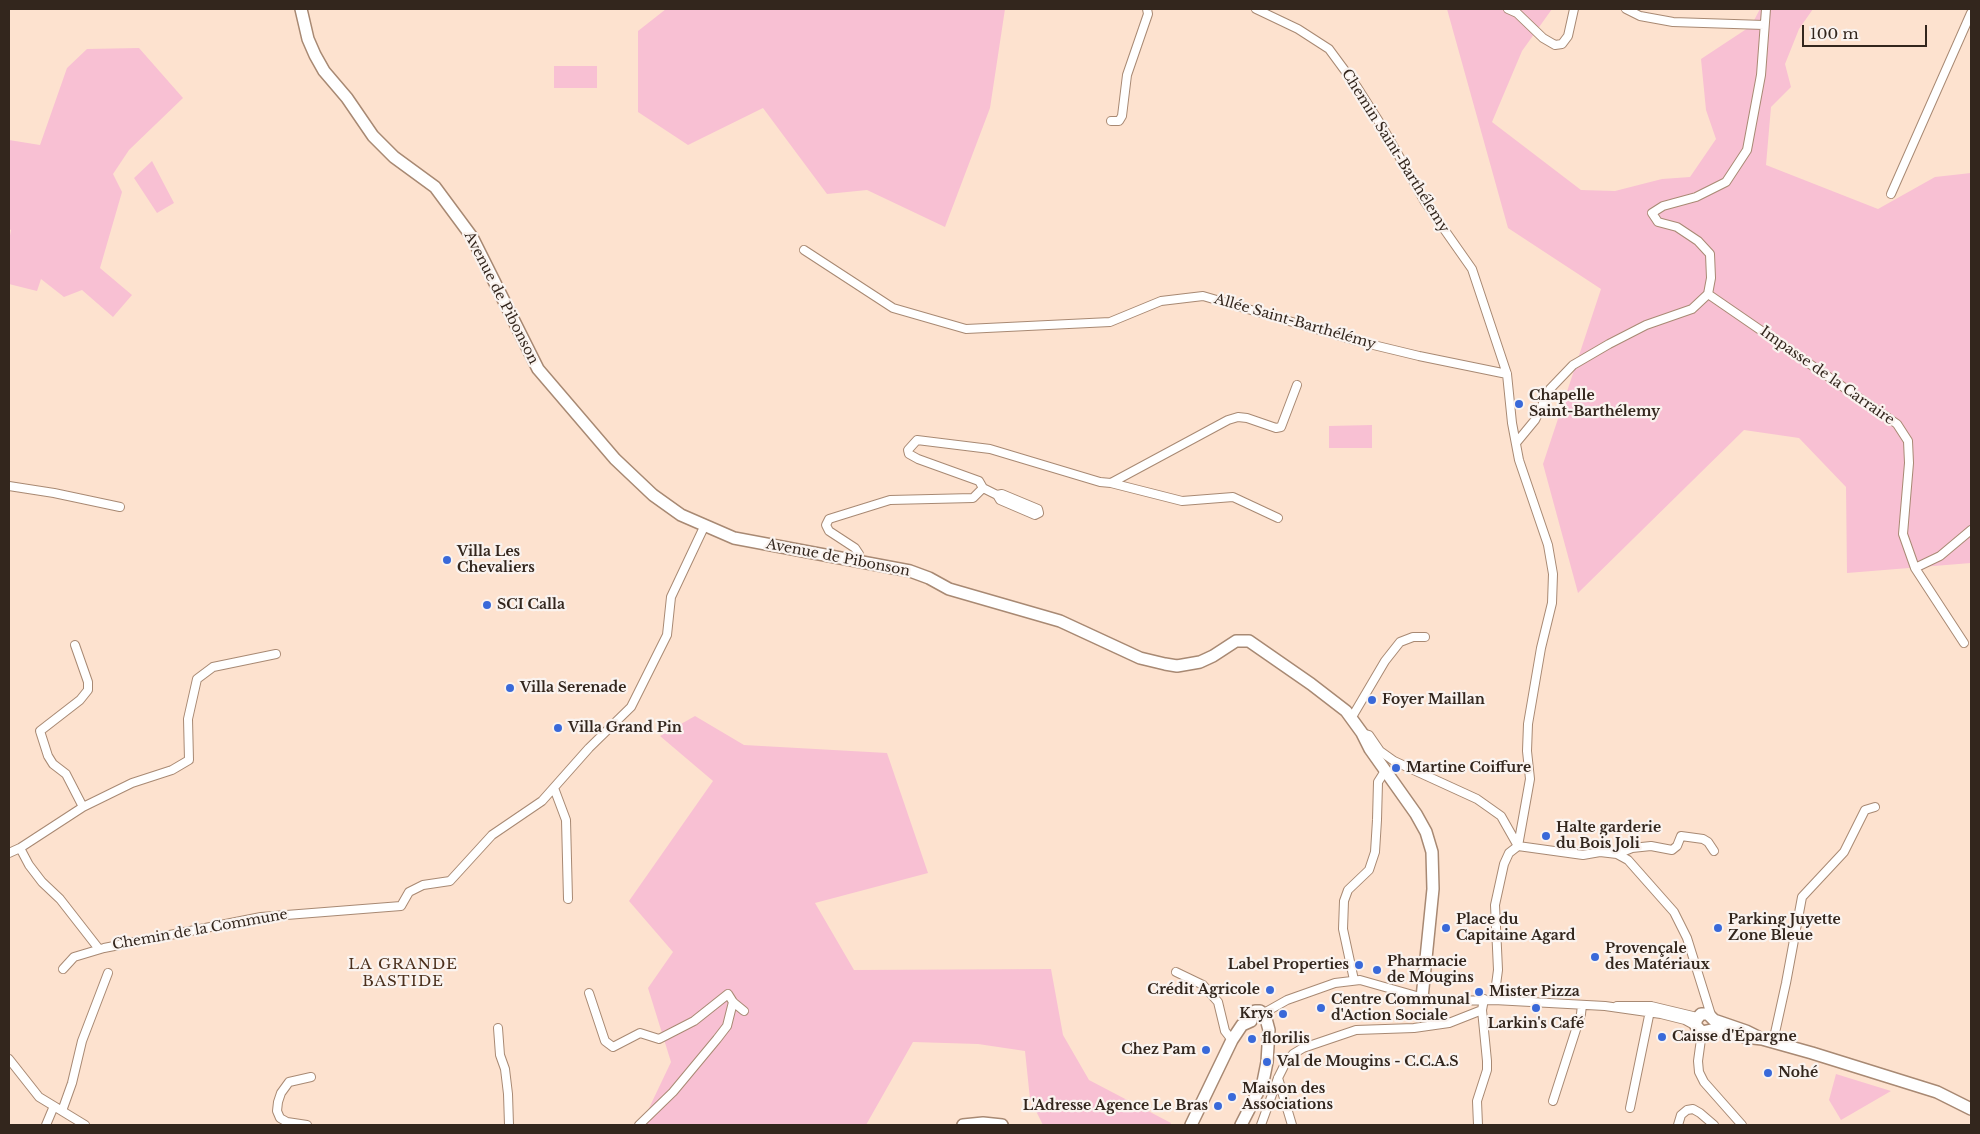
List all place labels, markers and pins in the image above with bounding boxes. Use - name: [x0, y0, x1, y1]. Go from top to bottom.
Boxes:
- place label: Chapelle Saint-Barthélemy: [1529, 388, 1660, 421]
- marker: Chapelle Saint-Barthélemy: [1513, 398, 1525, 410]
- place label: Villa Les Chevaliers: [457, 544, 535, 576]
- marker: Villa Les Chevaliers: [441, 554, 453, 566]
- place label: SCI Calla: [497, 597, 565, 613]
- marker: SCI Calla: [481, 599, 493, 611]
- place label: Villa Serenade: [520, 680, 626, 696]
- marker: Villa Serenade: [504, 682, 516, 694]
- place label: Foyer Maillan: [1382, 692, 1485, 708]
- marker: Foyer Maillan: [1366, 694, 1378, 706]
- place label: Villa Grand Pin: [568, 720, 682, 736]
- marker: Villa Grand Pin: [552, 722, 564, 734]
- place label: Martine Coiffure: [1406, 760, 1531, 776]
- marker: Martine Coiffure: [1390, 762, 1402, 774]
- place label: Halte garderie du Bois Joli: [1556, 820, 1661, 852]
- marker: Halte garderie du Bois Joli: [1540, 830, 1552, 842]
- place label: Place du Capitaine Agard: [1456, 912, 1575, 944]
- place label: Parking Juyette Zone Bleue: [1728, 912, 1841, 944]
- marker: Place du Capitaine Agard: [1440, 922, 1452, 934]
- marker: Parking Juyette Zone Bleue: [1712, 922, 1724, 934]
- place label: Provençale des Matériaux: [1605, 941, 1710, 974]
- marker: Provençale des Matériaux: [1589, 951, 1601, 963]
- place label: Pharmacie de Mougins: [1387, 954, 1474, 986]
- place label: Label Properties: [1228, 957, 1349, 973]
- marker: Label Properties: [1353, 959, 1365, 971]
- marker: Pharmacie de Mougins: [1371, 964, 1383, 976]
- place label: Crédit Agricole: [1147, 982, 1260, 998]
- marker: Crédit Agricole: [1264, 984, 1276, 996]
- place label: Mister Pizza: [1489, 984, 1580, 1000]
- marker: Mister Pizza: [1473, 986, 1485, 998]
- place label: Centre Communal d'Action Sociale: [1331, 992, 1470, 1024]
- marker: Centre Communal d'Action Sociale: [1315, 1002, 1327, 1014]
- marker: Larkin's Café: [1530, 1002, 1542, 1014]
- place label: Krys: [1239, 1006, 1273, 1022]
- marker: Krys: [1277, 1008, 1289, 1020]
- place label: Larkin's Café: [1488, 1016, 1584, 1032]
- place label: Caisse d'Épargne: [1672, 1029, 1797, 1045]
- place label: florilis: [1262, 1031, 1310, 1047]
- marker: Caisse d'Épargne: [1656, 1031, 1668, 1043]
- marker: florilis: [1246, 1033, 1258, 1045]
- place label: Chez Pam: [1121, 1042, 1196, 1058]
- marker: Chez Pam: [1200, 1044, 1212, 1056]
- place label: Val de Mougins - C.C.A.S: [1277, 1054, 1459, 1070]
- marker: Val de Mougins - C.C.A.S: [1261, 1056, 1273, 1068]
- place label: Nohé: [1778, 1065, 1818, 1081]
- marker: Nohé: [1762, 1067, 1774, 1079]
- place label: Maison des Associations: [1242, 1081, 1333, 1114]
- marker: Maison des Associations: [1226, 1091, 1238, 1103]
- place label: L'Adresse Agence Le Bras: [1023, 1098, 1208, 1114]
- marker: L'Adresse Agence Le Bras: [1212, 1100, 1224, 1112]

